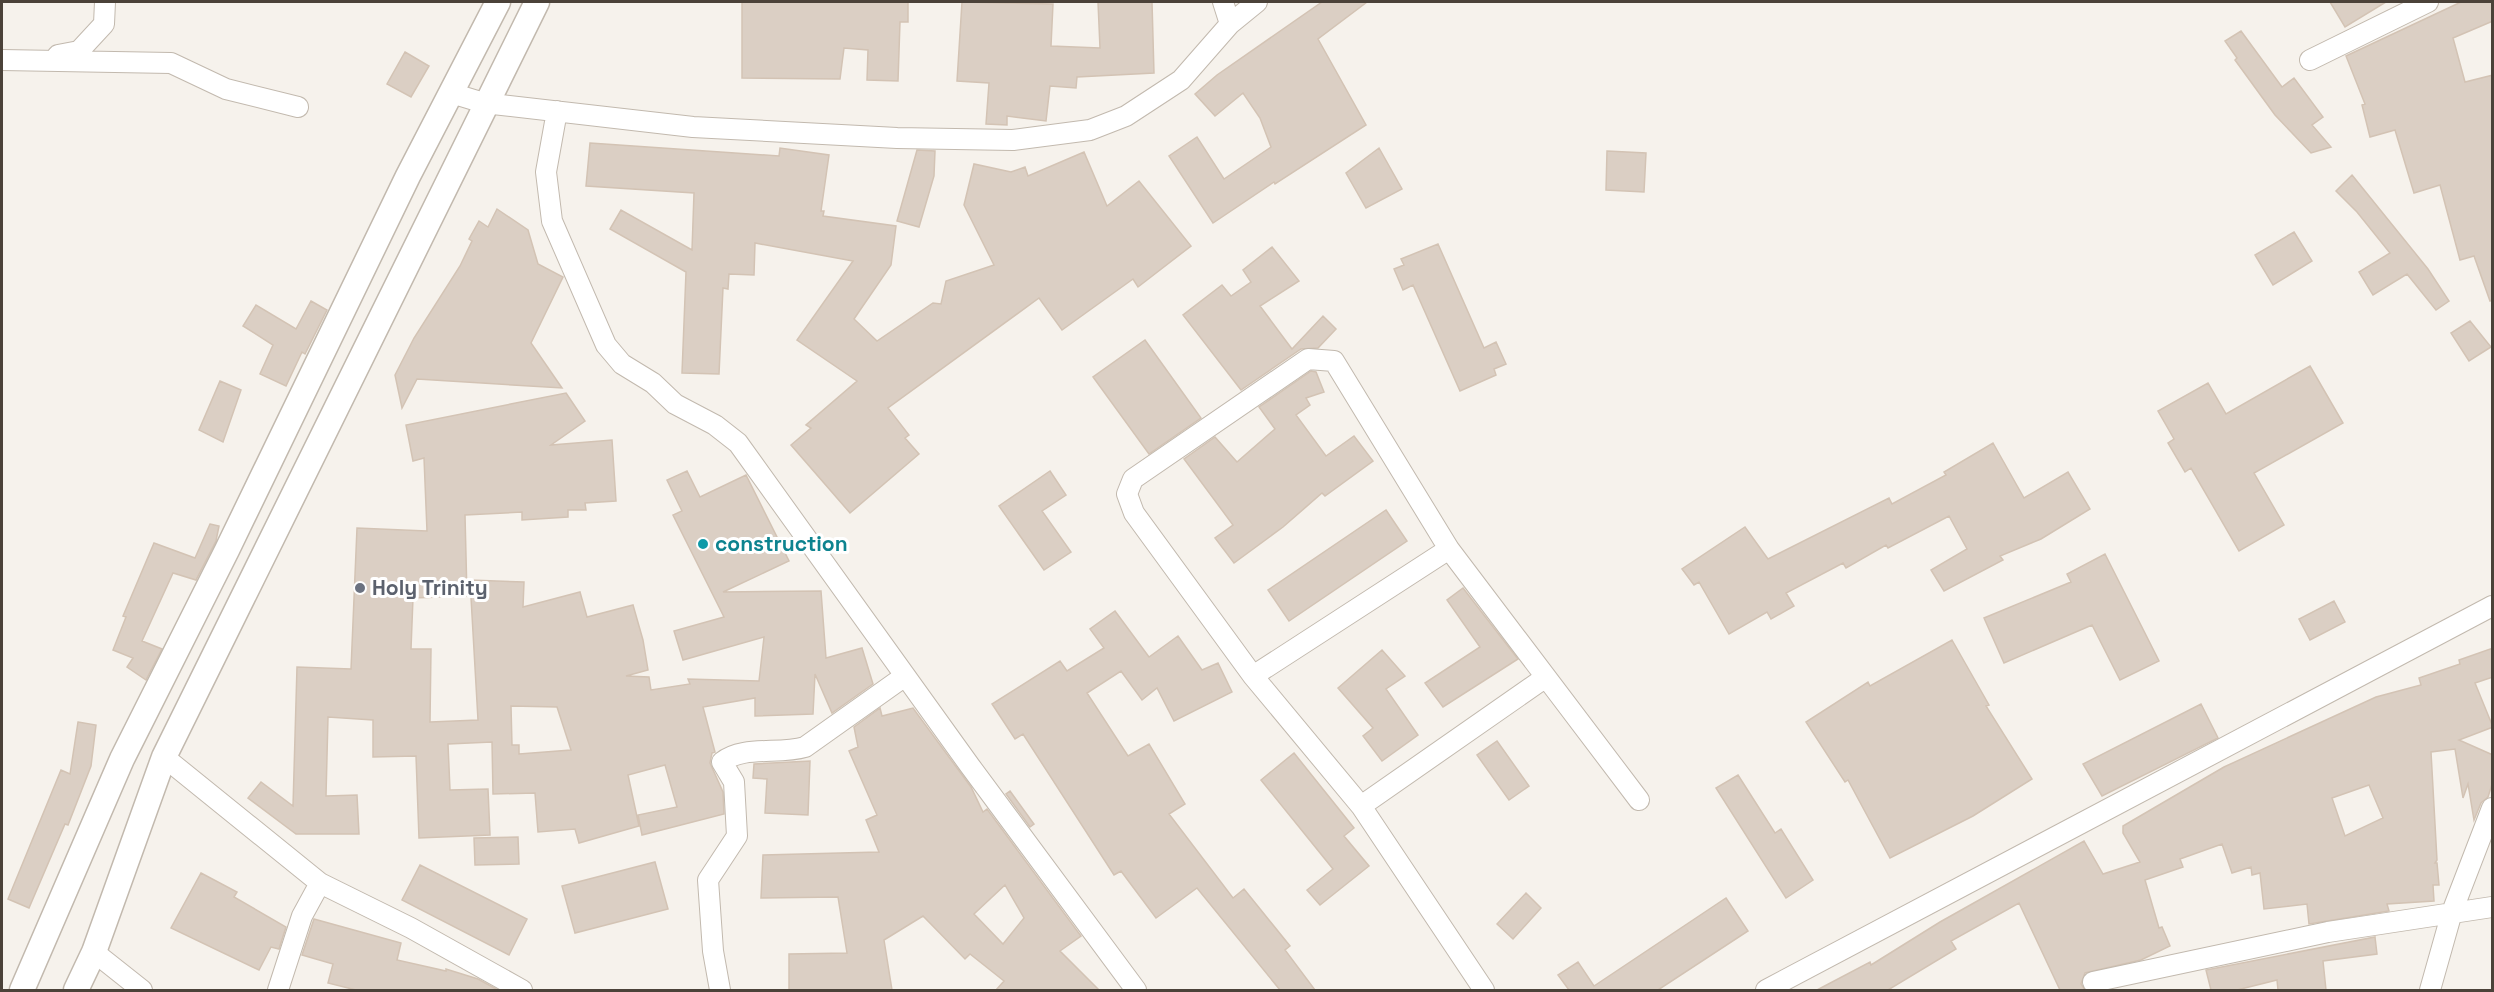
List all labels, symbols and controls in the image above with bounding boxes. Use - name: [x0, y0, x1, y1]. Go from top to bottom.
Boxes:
- place label: construction: [715, 530, 848, 557]
- marker: construction: [696, 537, 710, 551]
- place label: Holy Trinity: [372, 574, 488, 601]
- marker: Holy Trinity: [353, 581, 367, 595]

